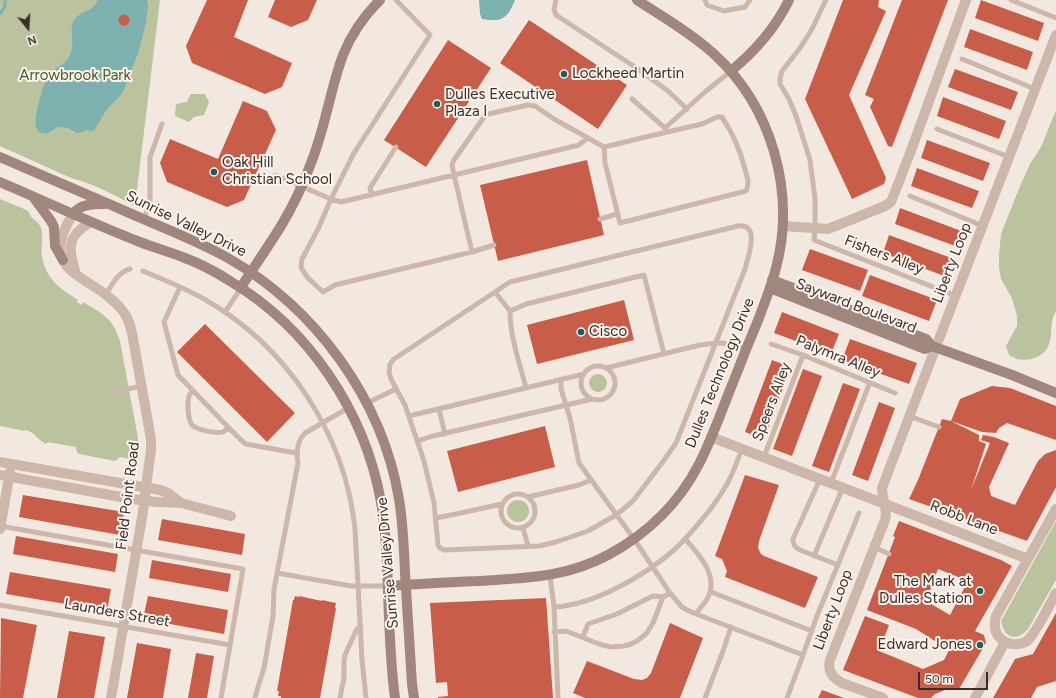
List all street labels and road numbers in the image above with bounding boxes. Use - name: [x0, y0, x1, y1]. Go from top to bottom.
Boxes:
- street label: Sunrise Valley Drive: [123, 187, 249, 261]
- street label: Liberty Loop: [928, 220, 976, 306]
- street label: Fishers Alley: [842, 232, 926, 278]
- street label: Sayward Boulevard: [793, 275, 919, 337]
- street label: Dulles Technology Drive: [682, 295, 758, 451]
- street label: Palymra Alley: [793, 332, 883, 382]
- street label: Speers Alley: [749, 360, 795, 444]
- street label: Field Point Road: [112, 441, 144, 551]
- street label: Sunrise Valley Drive: [373, 497, 403, 629]
- street label: Robb Lane: [927, 497, 1001, 539]
- street label: Liberty Loop: [809, 567, 857, 653]
- street label: Launders Street: [63, 595, 171, 631]

